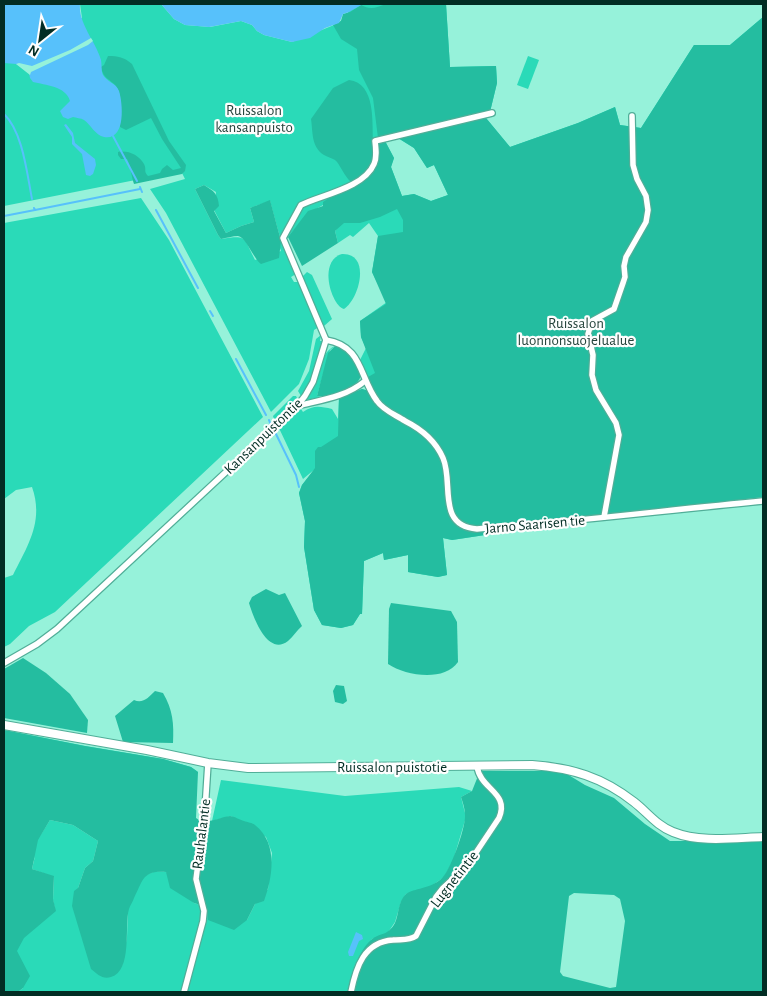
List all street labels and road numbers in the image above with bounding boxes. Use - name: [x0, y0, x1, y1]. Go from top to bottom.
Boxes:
- street label: Kansanpuistontie: [221, 395, 305, 477]
- street label: Jarno Saarisen tie: [484, 513, 586, 536]
- street label: Ruissalon puistotie: [337, 760, 447, 775]
- street label: Rauhalantie: [190, 798, 213, 870]
- street label: Lugnetintie: [428, 848, 481, 910]

